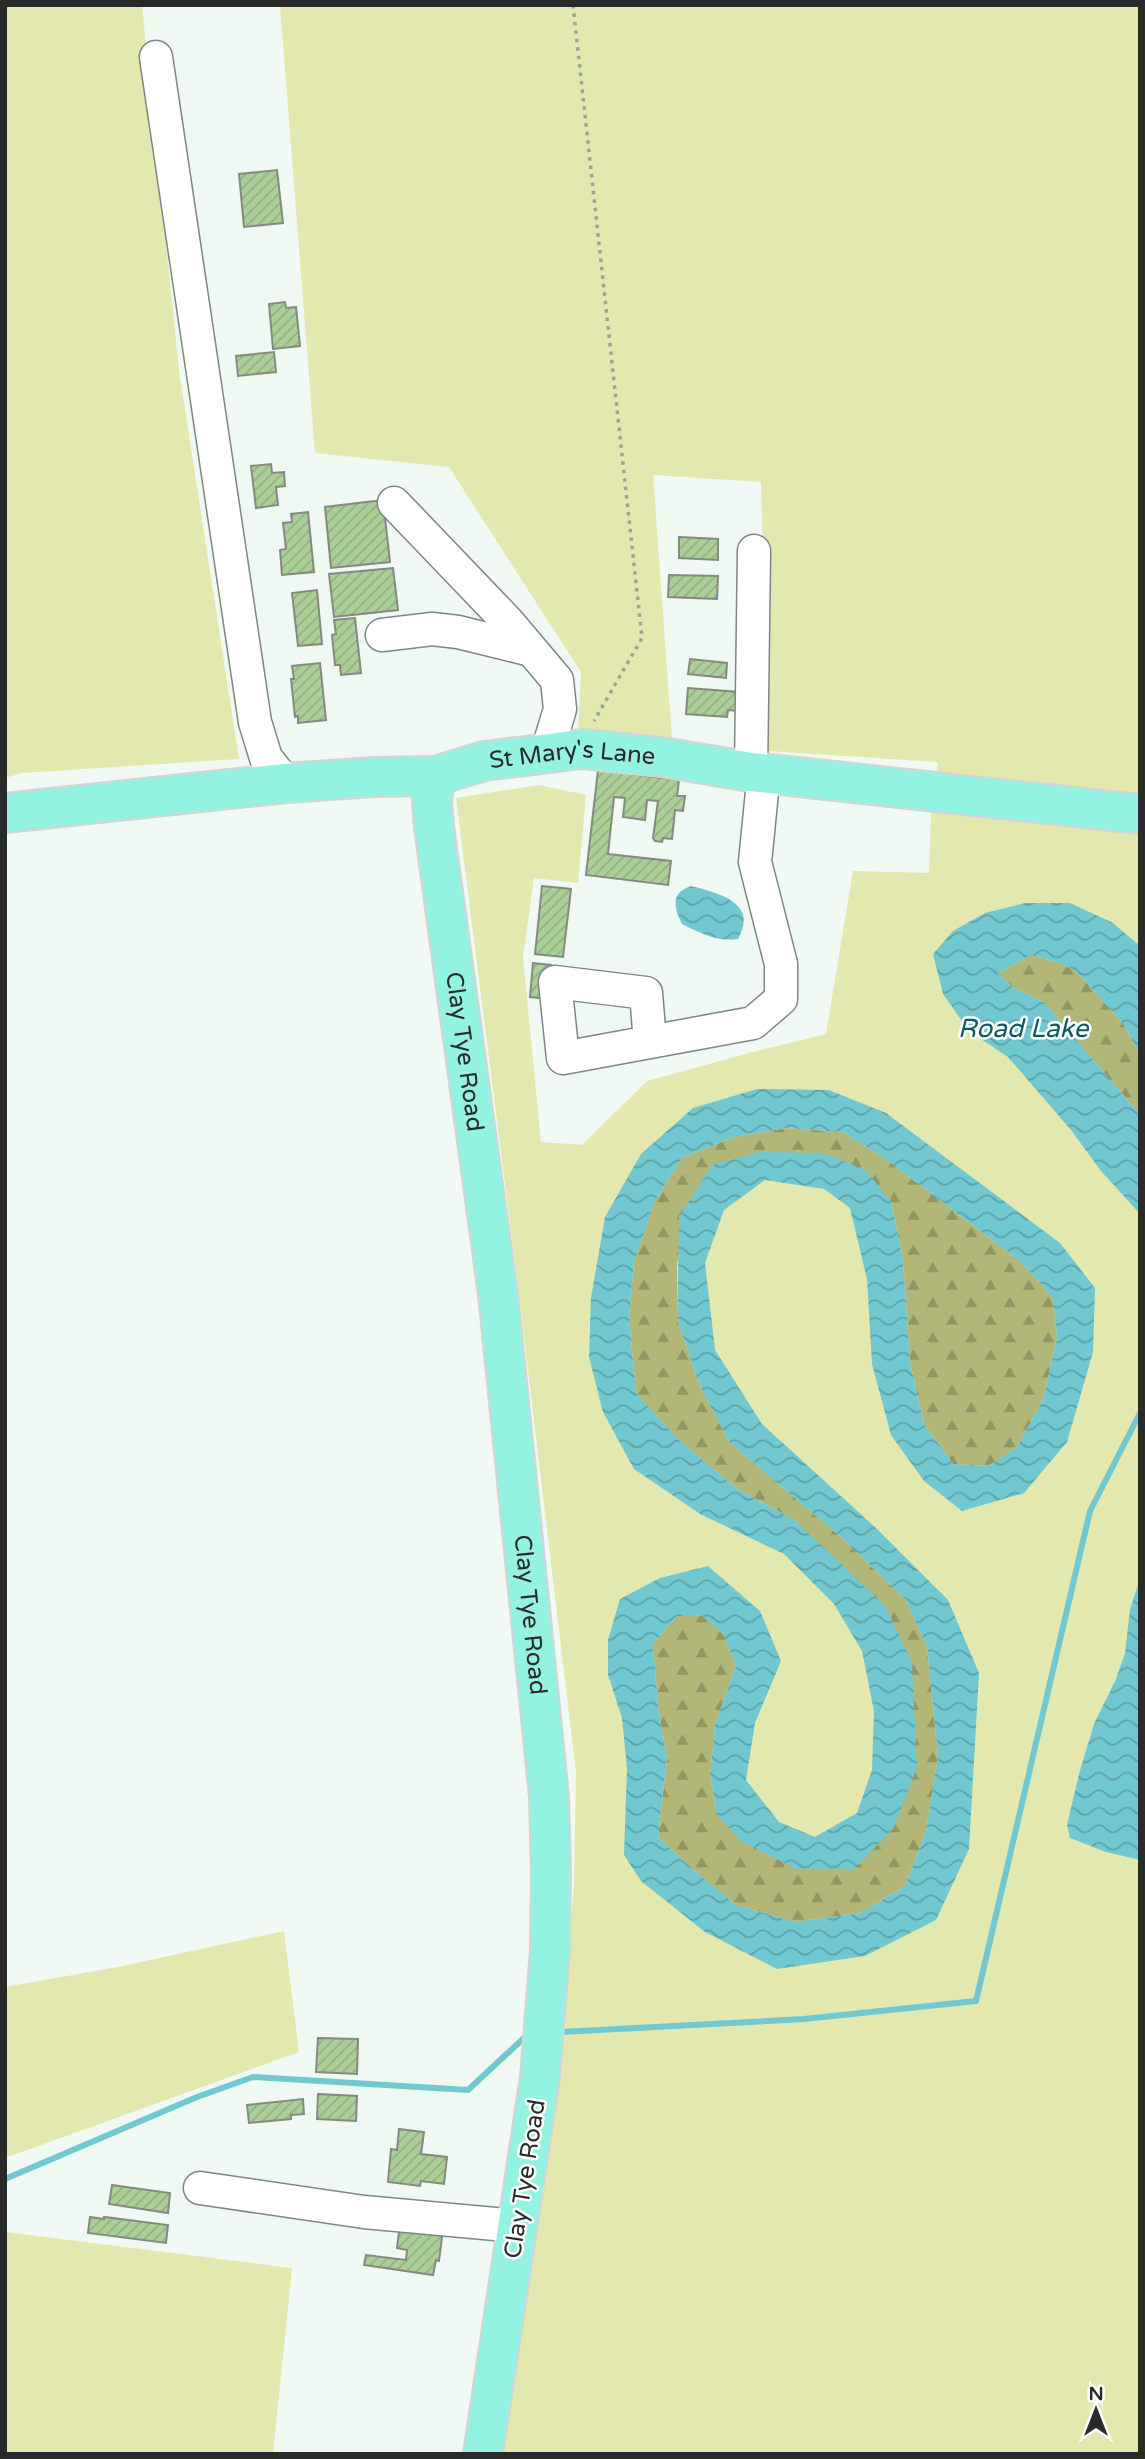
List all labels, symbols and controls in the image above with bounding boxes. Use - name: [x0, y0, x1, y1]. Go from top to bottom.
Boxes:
- street label: St Mary's Lane: [488, 735, 657, 775]
- street label: Clay Tye Road: [439, 970, 490, 1133]
- water label: Road Lake: [958, 1013, 1089, 1044]
- street label: Clay Tye Road: [508, 1533, 553, 1696]
- street label: Clay Tye Road: [498, 2097, 552, 2261]
- north arrow: [1061, 2375, 1131, 2445]
- text: N: [1088, 2383, 1104, 2405]

